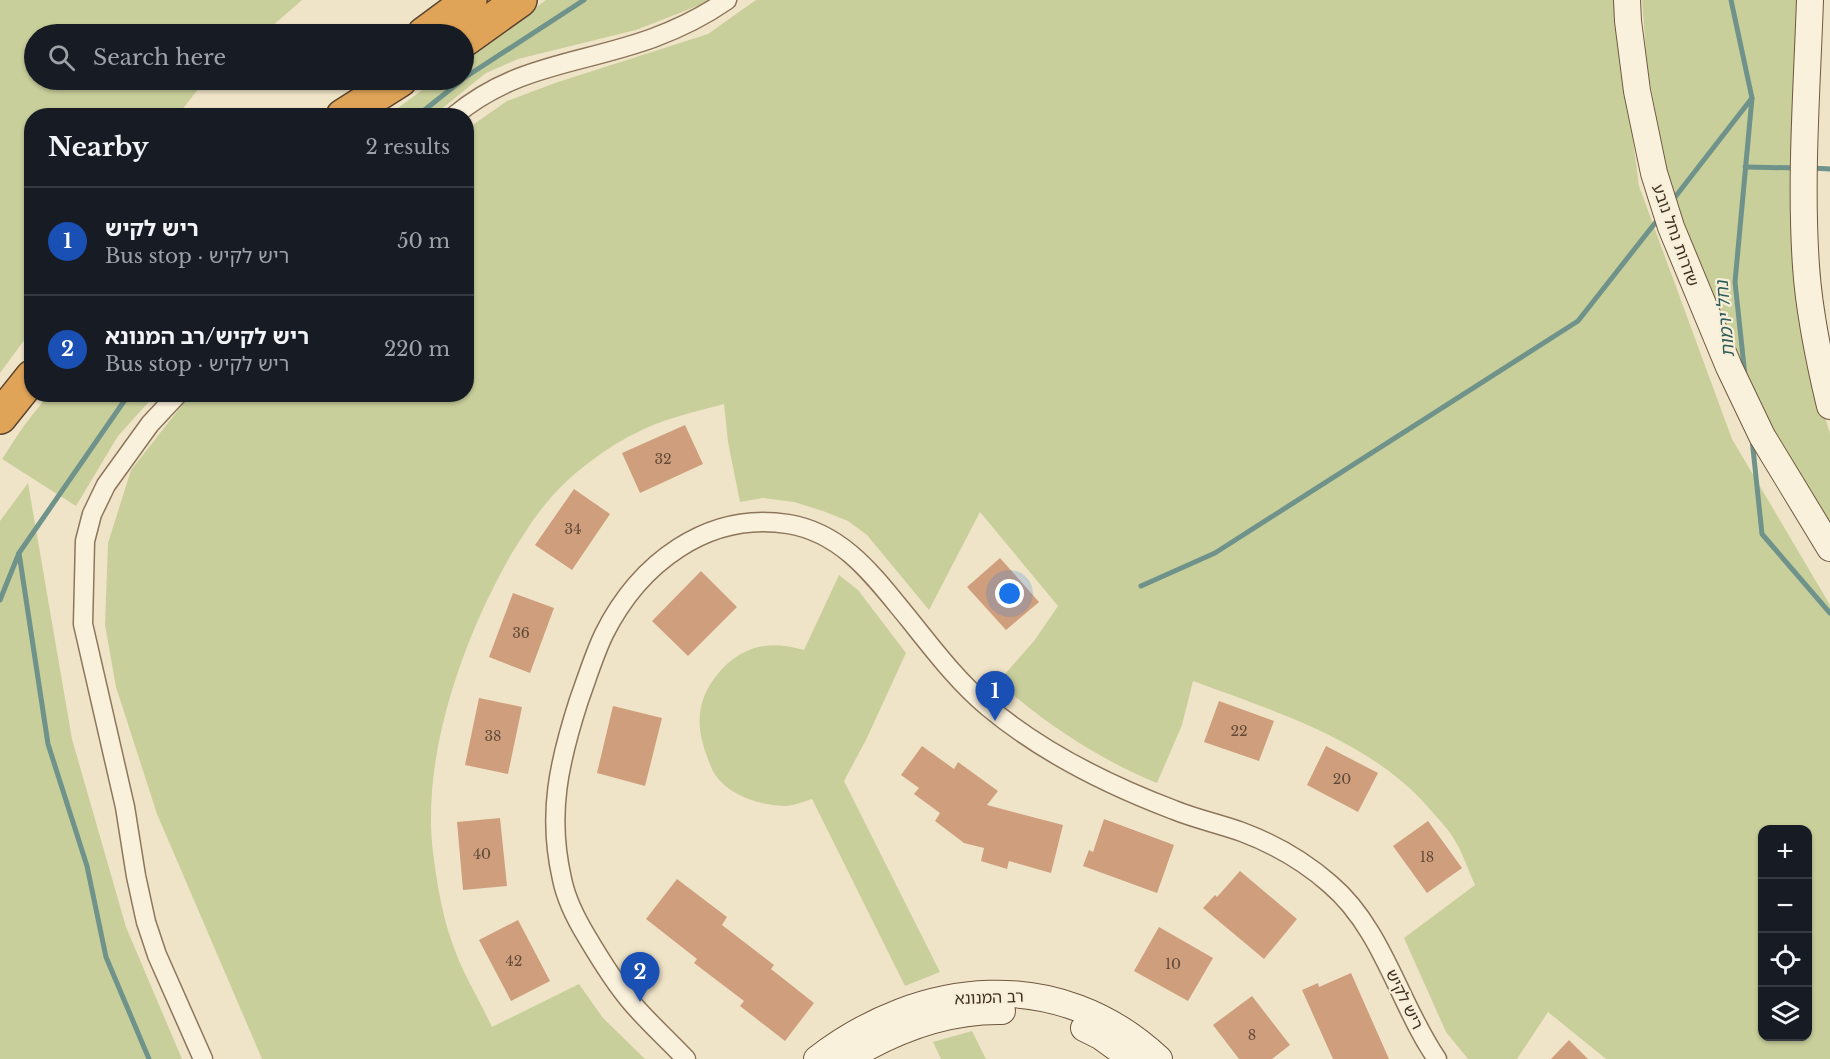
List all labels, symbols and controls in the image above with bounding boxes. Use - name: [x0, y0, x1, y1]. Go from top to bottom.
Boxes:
- search box: [24, 24, 474, 90]
- icon: search: [45, 41, 78, 74]
- text: Search here: [93, 44, 226, 71]
- text: Nearby: [48, 131, 149, 163]
- text: 2 results: [366, 135, 450, 159]
- street label: שדרות נחל נובע: [1648, 181, 1704, 289]
- text: ריש לקיש: [105, 215, 199, 242]
- text: 1: [63, 229, 72, 253]
- text: 50 m: [397, 229, 450, 253]
- text: Bus stop · ריש לקיש: [105, 244, 289, 268]
- water label: נחל ירמות: [1711, 279, 1739, 358]
- text: ריש לקיש/רב המנונא: [105, 323, 309, 350]
- text: 2: [61, 337, 74, 361]
- text: 220 m: [384, 337, 450, 361]
- text: Bus stop · ריש לקיש: [105, 352, 289, 376]
- house number: 32: [654, 450, 672, 468]
- house number: 34: [565, 520, 581, 538]
- your location: [995, 579, 1024, 608]
- house number: 36: [512, 624, 530, 642]
- pin: 1: [976, 672, 1014, 721]
- house number: 22: [1230, 722, 1248, 740]
- house number: 38: [484, 727, 502, 745]
- house number: 20: [1333, 770, 1351, 788]
- map controls: [1758, 825, 1812, 1041]
- button: +: [1758, 825, 1812, 879]
- house number: 40: [473, 845, 491, 863]
- house number: 18: [1420, 848, 1434, 866]
- button: −: [1758, 879, 1812, 933]
- button: locate: [1758, 933, 1812, 987]
- house number: 42: [506, 952, 522, 970]
- pin: 2: [620, 952, 660, 1002]
- house number: 10: [1165, 955, 1181, 973]
- street label: ריש לקיש: [1382, 966, 1428, 1032]
- street label: רב המנונא: [954, 986, 1024, 1008]
- button: layers: [1758, 987, 1812, 1041]
- house number: 8: [1248, 1026, 1256, 1044]

